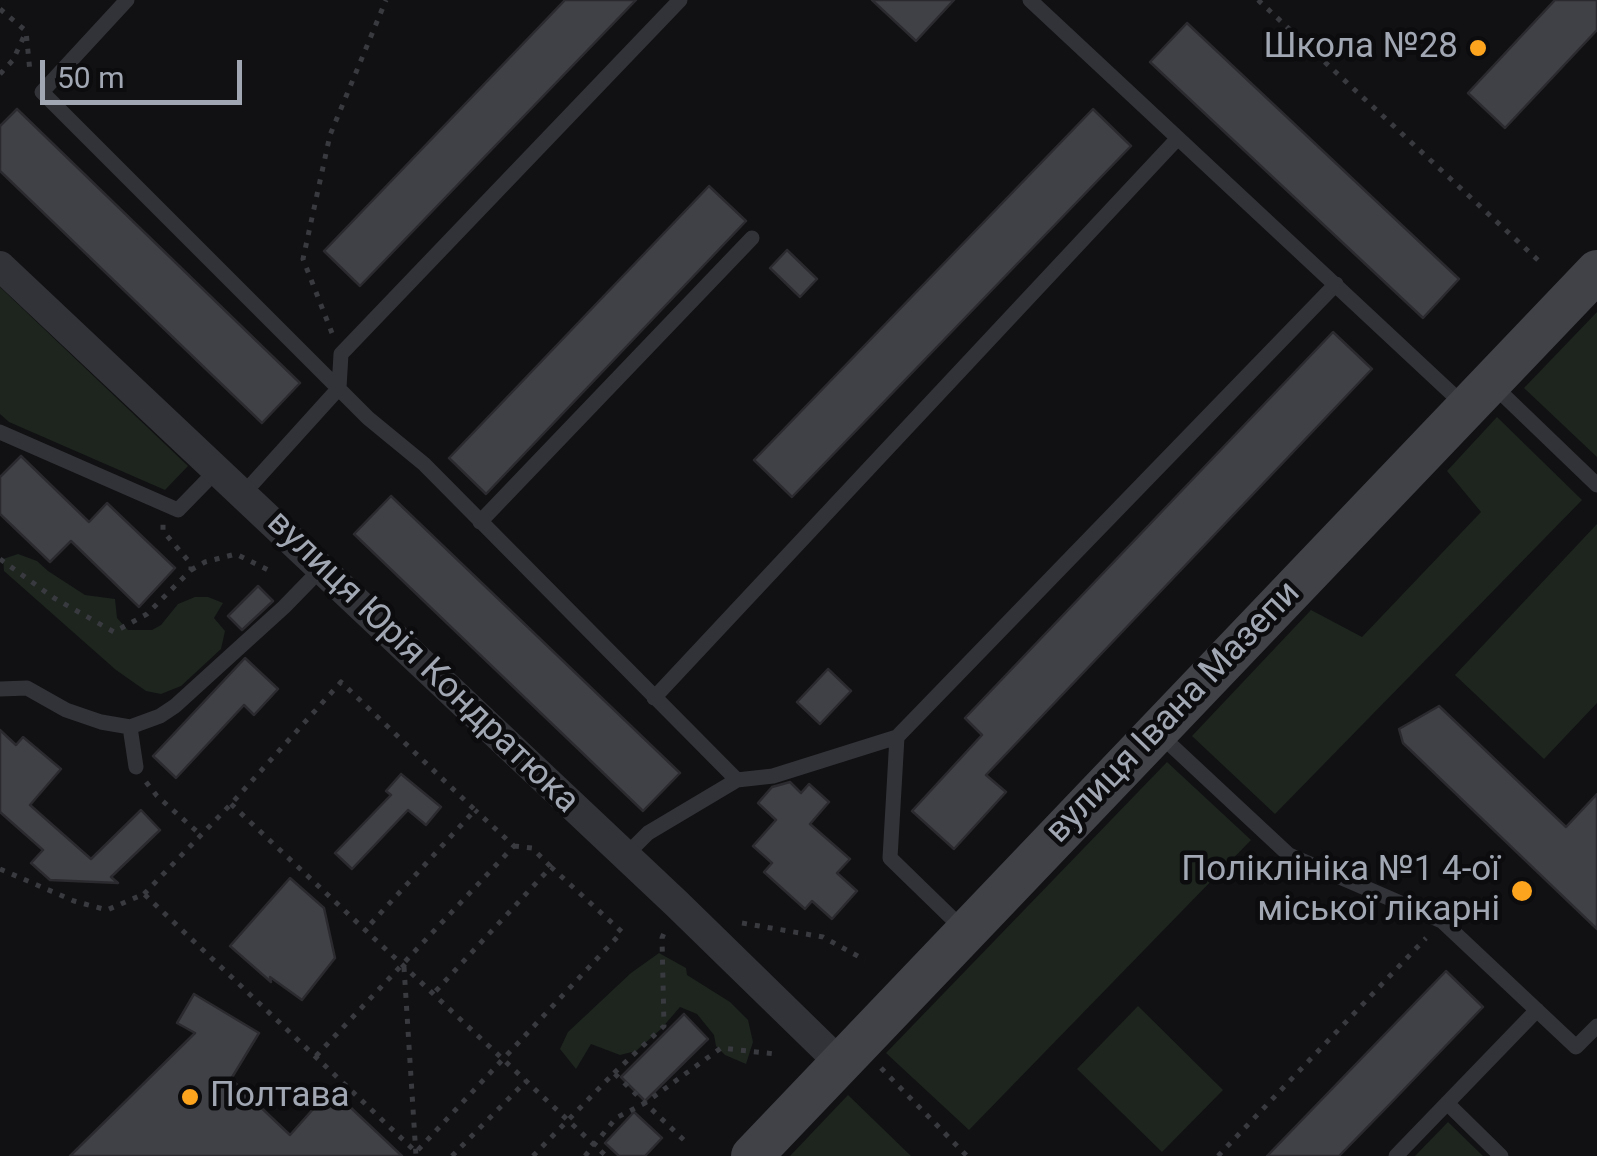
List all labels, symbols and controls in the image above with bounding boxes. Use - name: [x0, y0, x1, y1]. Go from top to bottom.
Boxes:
- place label: Школа №28: [1264, 27, 1458, 69]
- marker: Школа №28: [1467, 37, 1489, 59]
- scale bar: [45, 40, 248, 102]
- text: 50 m: [57, 60, 124, 95]
- street label: вулиця Юрія Кондратюка: [257, 503, 587, 823]
- street label: вулиця Івана Мазепи: [1038, 573, 1310, 853]
- place label: Поліклініка №1 4-ої міської лікарні: [1181, 850, 1500, 932]
- marker: Поліклініка №1 4-ої міської лікарні: [1509, 878, 1535, 904]
- place label: Полтава: [210, 1076, 350, 1118]
- marker: Полтава: [179, 1086, 201, 1108]

